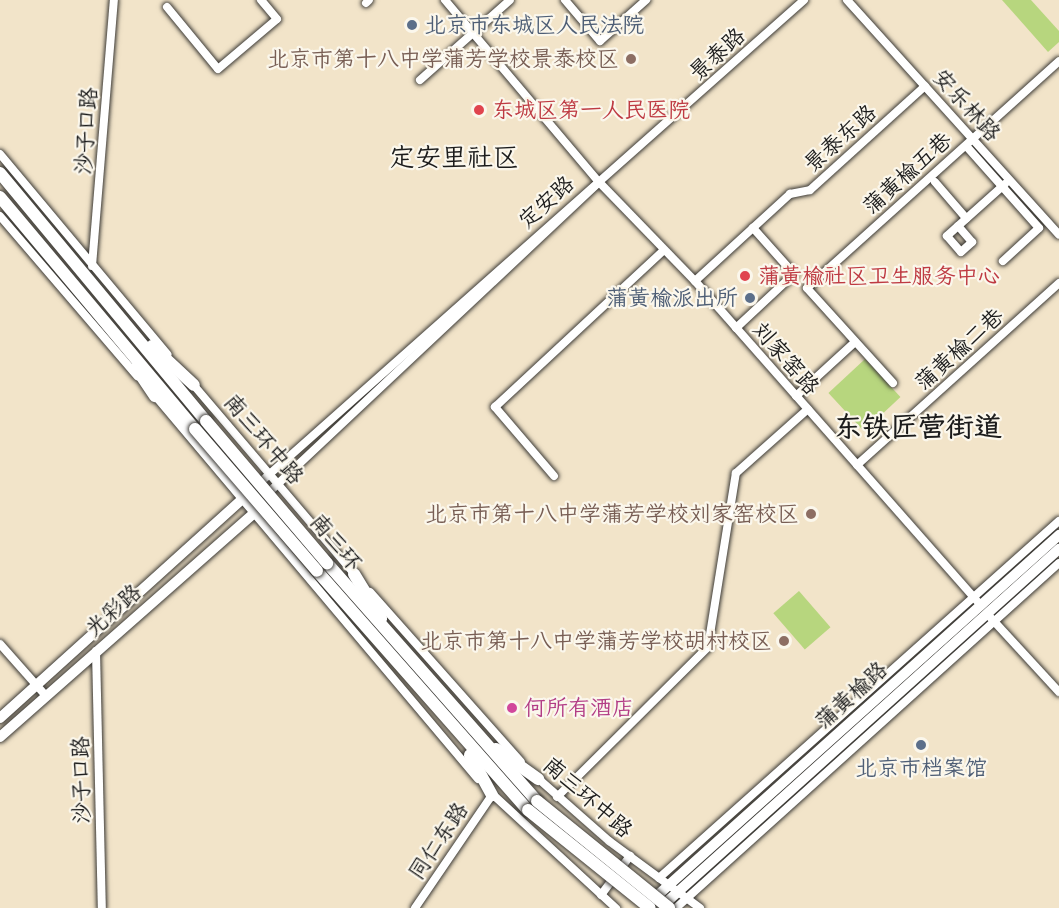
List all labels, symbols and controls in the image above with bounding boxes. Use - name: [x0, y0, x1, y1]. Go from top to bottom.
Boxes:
- place label: 北京市东城区人民法院: [424, 12, 644, 38]
- marker: 北京市东城区人民法院: [405, 18, 419, 32]
- street label: 景泰路: [684, 22, 750, 86]
- place label: 北京市第十八中学蒲芳学校景泰校区: [267, 46, 619, 72]
- marker: 北京市第十八中学蒲芳学校景泰校区: [624, 52, 638, 66]
- street label: 安乐林路: [928, 63, 1006, 147]
- street label: 沙子口路: [70, 86, 102, 176]
- place label: 东城区第一人民医院: [492, 97, 690, 123]
- street label: 景泰东路: [798, 99, 882, 177]
- marker: 东城区第一人民医院: [470, 101, 488, 119]
- street label: 蒲黄榆五巷: [857, 126, 957, 220]
- district label: 定安里社区: [389, 142, 519, 174]
- street label: 定安路: [513, 170, 579, 234]
- place label: 蒲黄榆社区卫生服务中心: [758, 263, 1000, 289]
- marker: 蒲黄榆社区卫生服务中心: [736, 267, 754, 285]
- place label: 蒲黄榆派出所: [606, 285, 738, 311]
- marker: 蒲黄榆派出所: [743, 291, 757, 305]
- street label: 蒲黄榆二巷: [909, 302, 1009, 396]
- street label: 刘家窑路: [747, 316, 825, 400]
- street label: 南三环中路: [219, 388, 309, 490]
- district label: 东铁匠营街道: [834, 409, 1002, 443]
- place label: 北京市第十八中学蒲芳学校刘家窑校区: [425, 501, 799, 527]
- marker: 北京市第十八中学蒲芳学校刘家窑校区: [804, 507, 818, 521]
- street label: 南三环: [305, 508, 367, 576]
- street label: 光彩路: [79, 578, 147, 642]
- place label: 北京市第十八中学蒲芳学校胡村校区: [420, 628, 772, 654]
- marker: 北京市第十八中学蒲芳学校胡村校区: [777, 634, 791, 648]
- street label: 蒲黄榆路: [809, 656, 893, 734]
- place label: 何所有酒店: [524, 695, 634, 721]
- marker: 何所有酒店: [505, 701, 519, 715]
- street label: 沙子口路: [67, 736, 95, 824]
- marker: 北京市档案馆: [914, 738, 928, 752]
- street label: 南三环中路: [538, 751, 638, 843]
- place label: 北京市档案馆: [855, 755, 987, 781]
- street label: 同仁东路: [402, 797, 474, 885]

